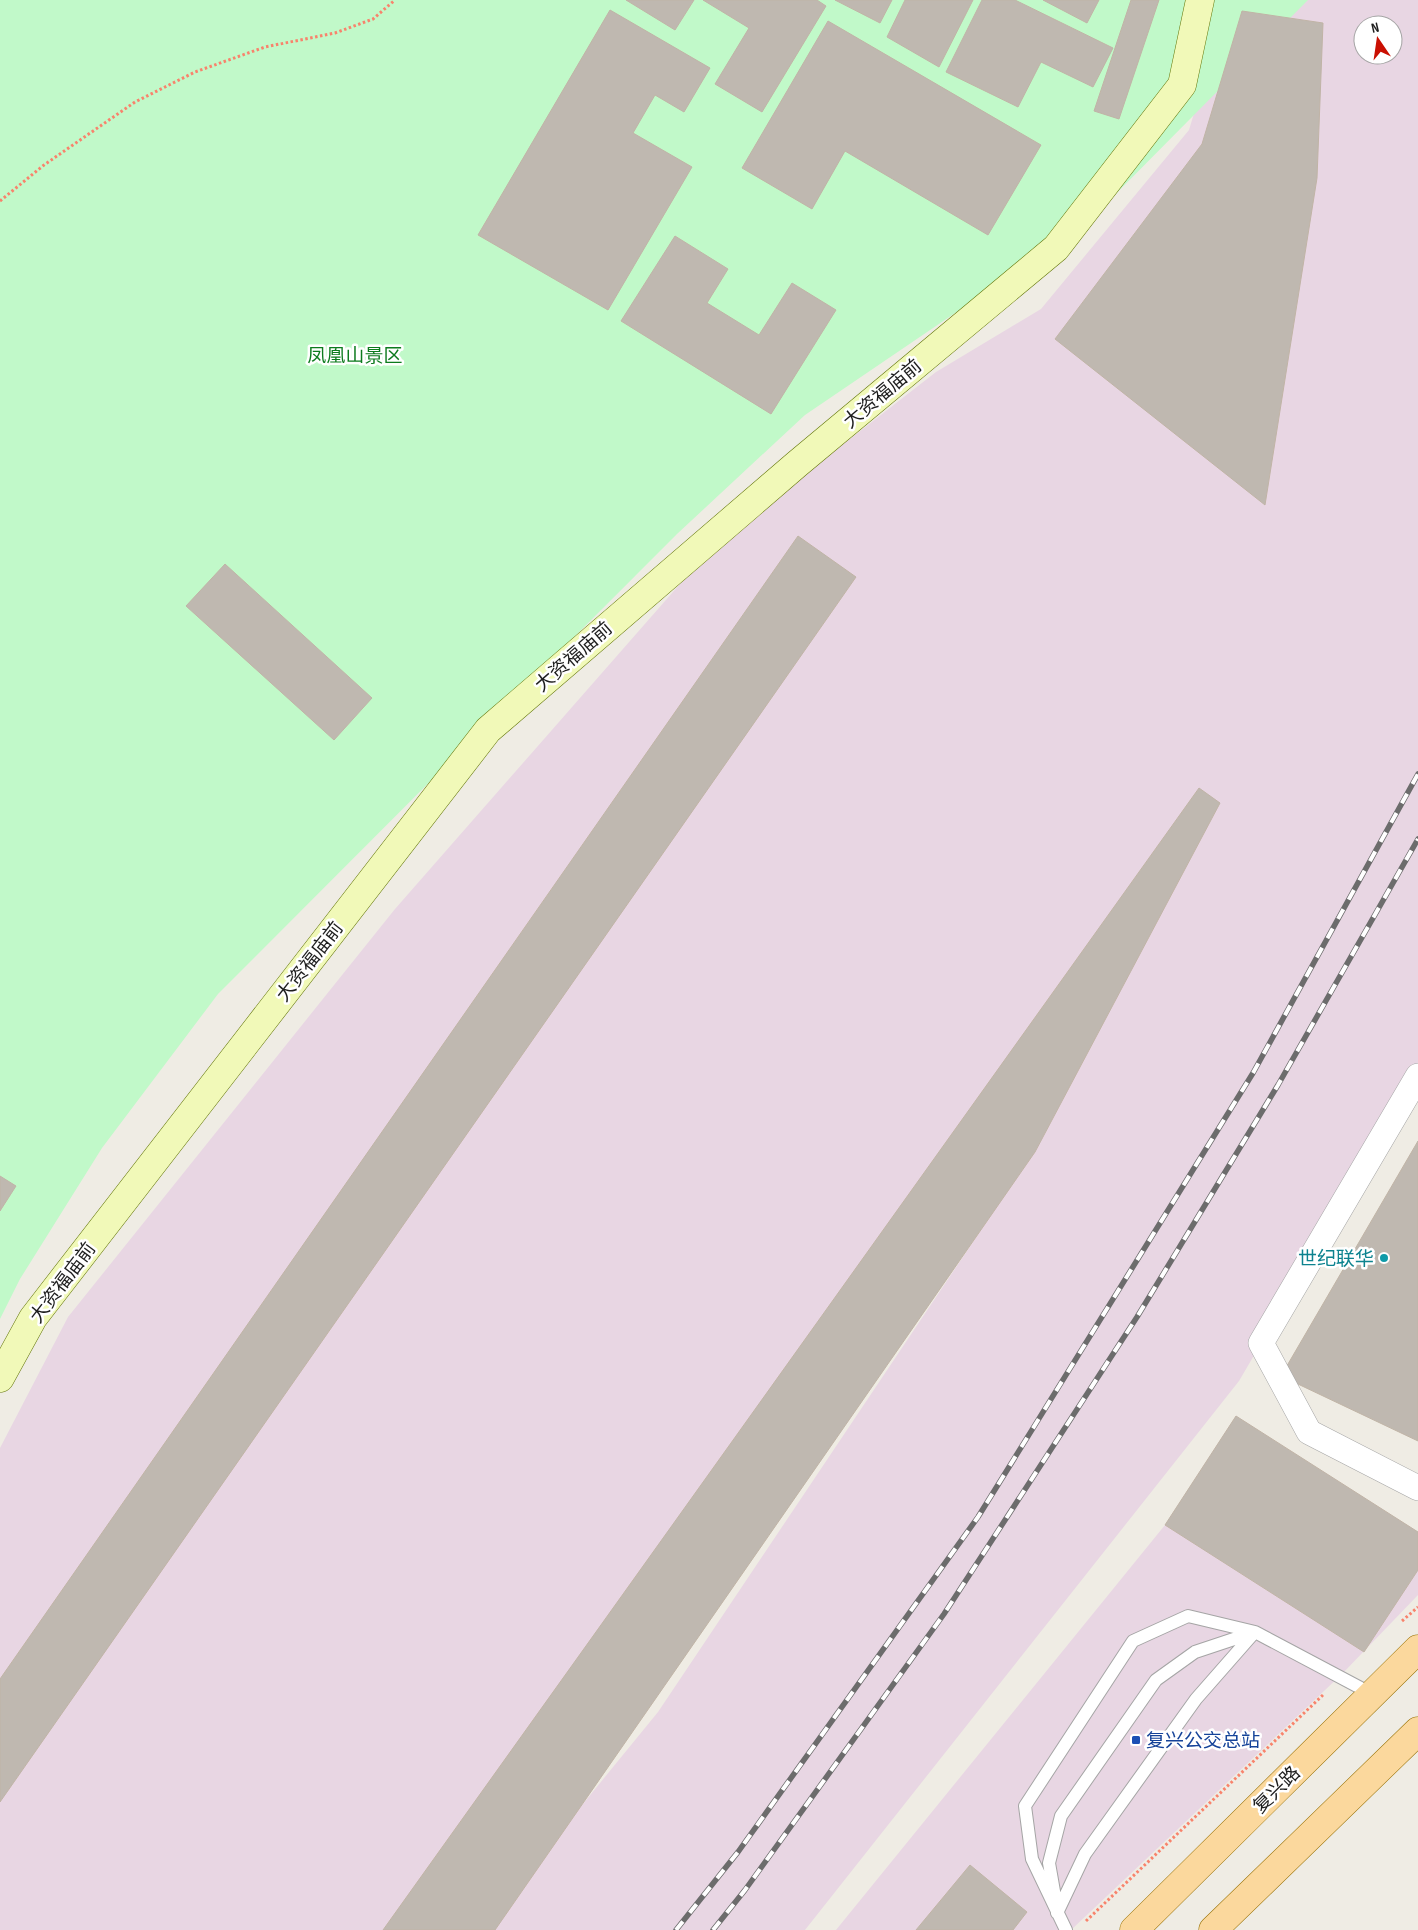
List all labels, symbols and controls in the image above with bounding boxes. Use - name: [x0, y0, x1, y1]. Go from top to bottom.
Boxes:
- north arrow: [1353, 15, 1403, 65]
- text: N: [1370, 19, 1381, 37]
- park label: 凤凰山景区: [307, 345, 403, 368]
- street label: 大资福庙前: [839, 355, 927, 433]
- street label: 大资福庙前: [531, 617, 617, 697]
- street label: 大资福庙前: [272, 917, 348, 1006]
- street label: 大资福庙前: [25, 1238, 101, 1328]
- place label: 世纪联华: [1298, 1248, 1374, 1271]
- marker: 世纪联华: [1378, 1252, 1390, 1264]
- place label: 复兴公交总站: [1146, 1730, 1260, 1753]
- marker: 复兴公交总站: [1130, 1734, 1142, 1746]
- street label: 复兴路: [1249, 1762, 1305, 1818]

